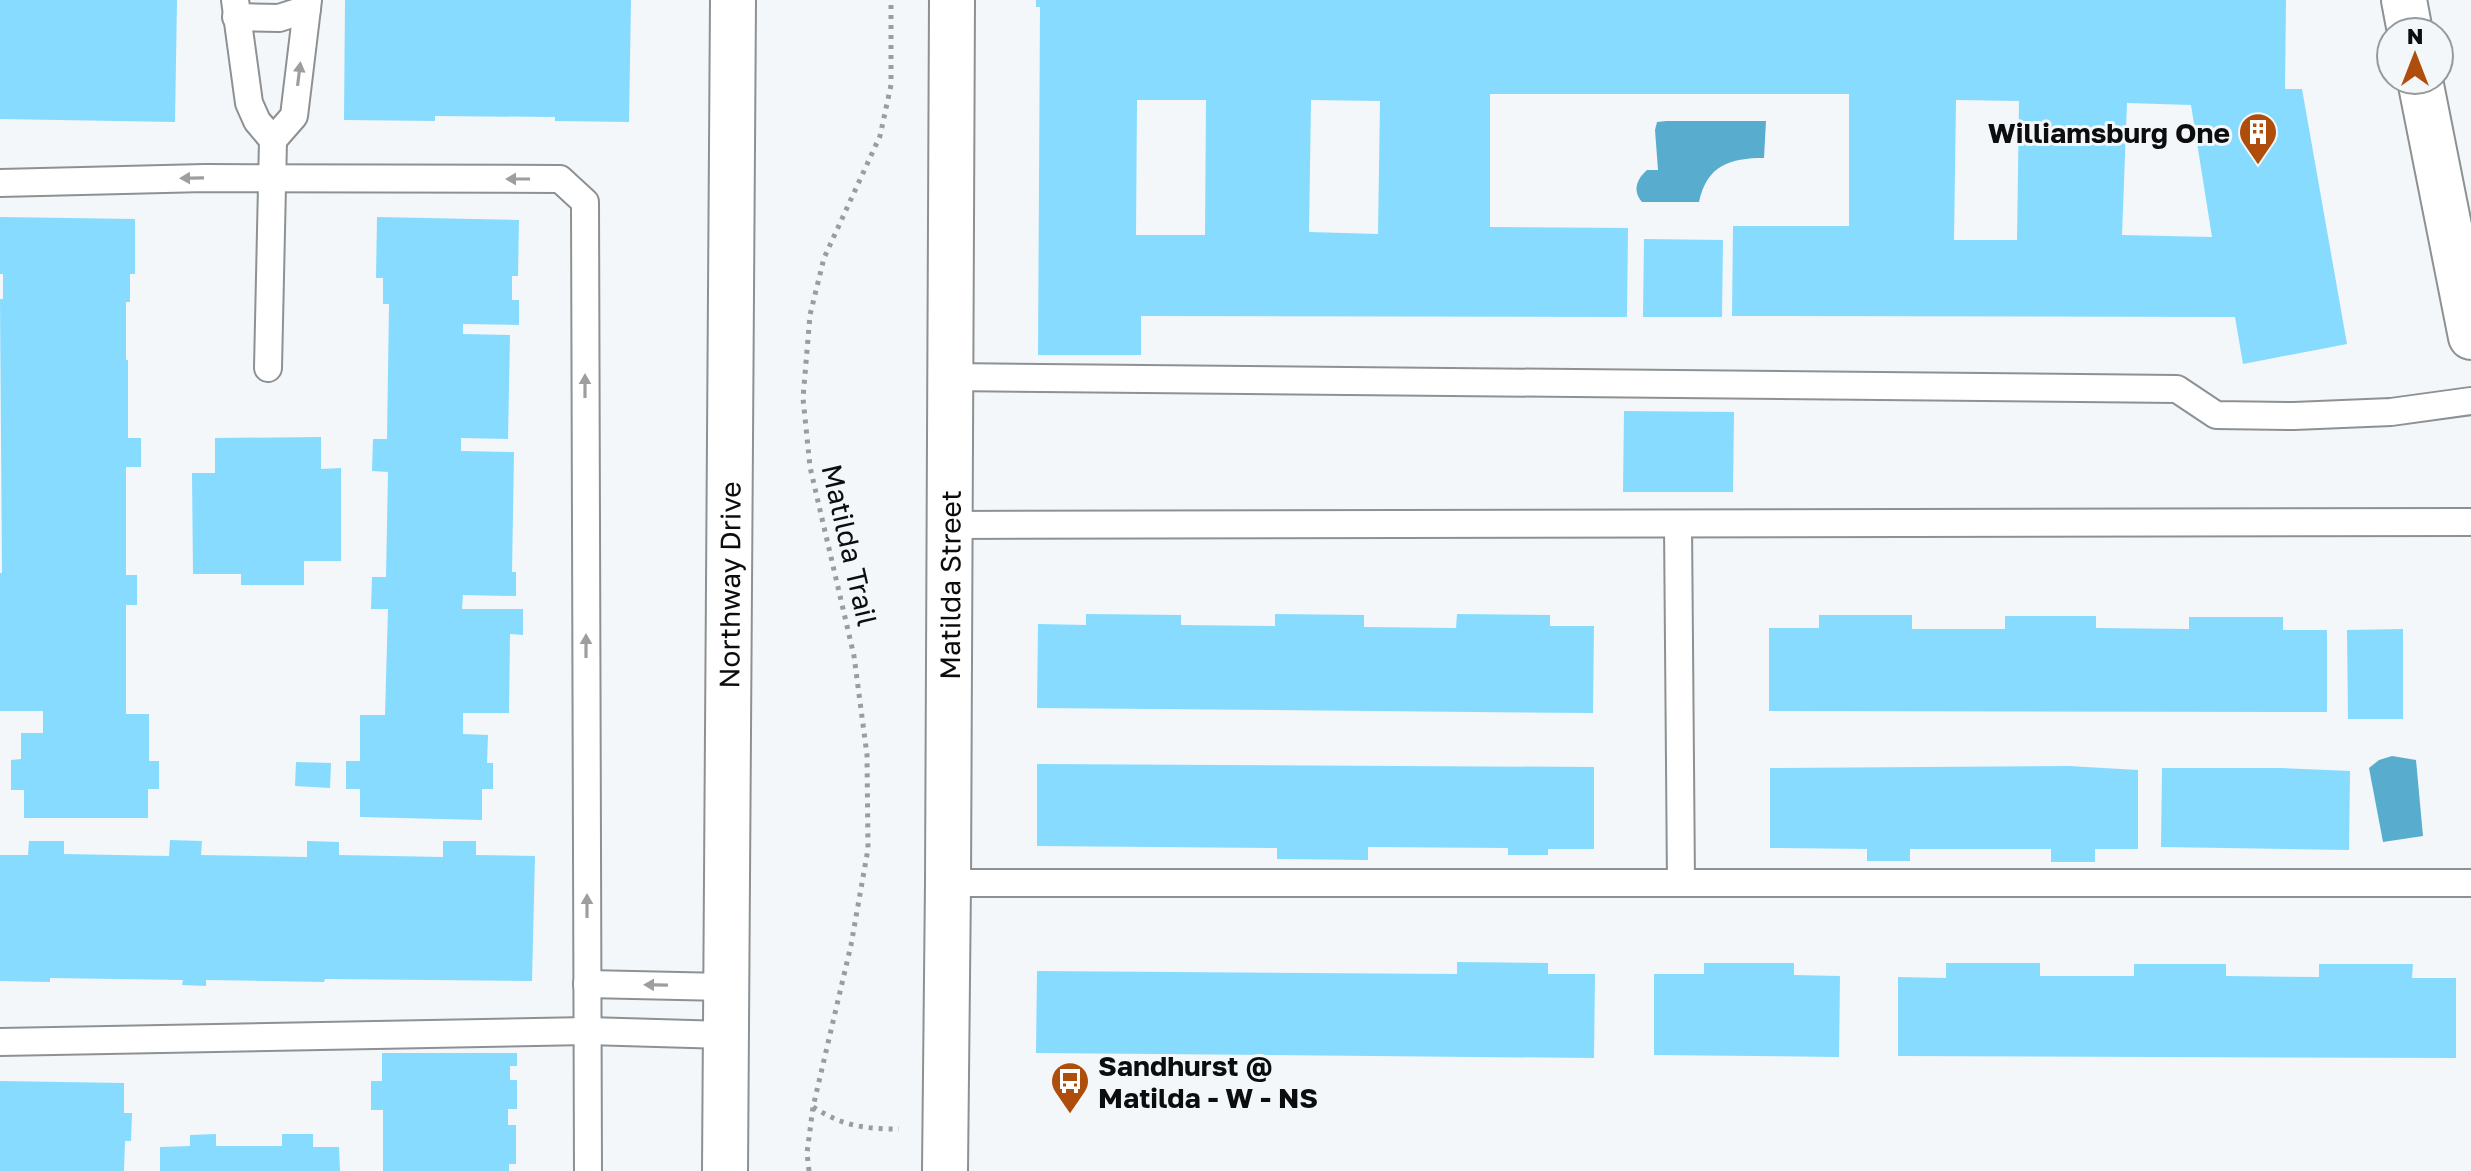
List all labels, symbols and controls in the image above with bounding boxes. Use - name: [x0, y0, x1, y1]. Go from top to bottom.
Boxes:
- north arrow: [2375, 16, 2455, 96]
- text: N: [2407, 22, 2423, 49]
- one-way arrow: [293, 61, 306, 86]
- building icon: Williamsburg One: [2237, 111, 2279, 166]
- place label: Williamsburg One: [1988, 116, 2230, 149]
- one-way arrow: [179, 172, 204, 184]
- one-way arrow: [505, 173, 530, 185]
- one-way arrow: [579, 373, 591, 398]
- street label: Matilda Trail: [815, 461, 885, 629]
- street label: Northway Drive: [712, 481, 746, 689]
- street label: Matilda Street: [932, 490, 966, 680]
- one-way arrow: [580, 633, 592, 658]
- one-way arrow: [581, 893, 593, 918]
- one-way arrow: [643, 979, 668, 992]
- place label: Sandhurst @ Matilda - W - NS: [1098, 1049, 1318, 1114]
- bus stop icon: Sandhurst @ Matilda - W - NS: [1049, 1060, 1091, 1115]

